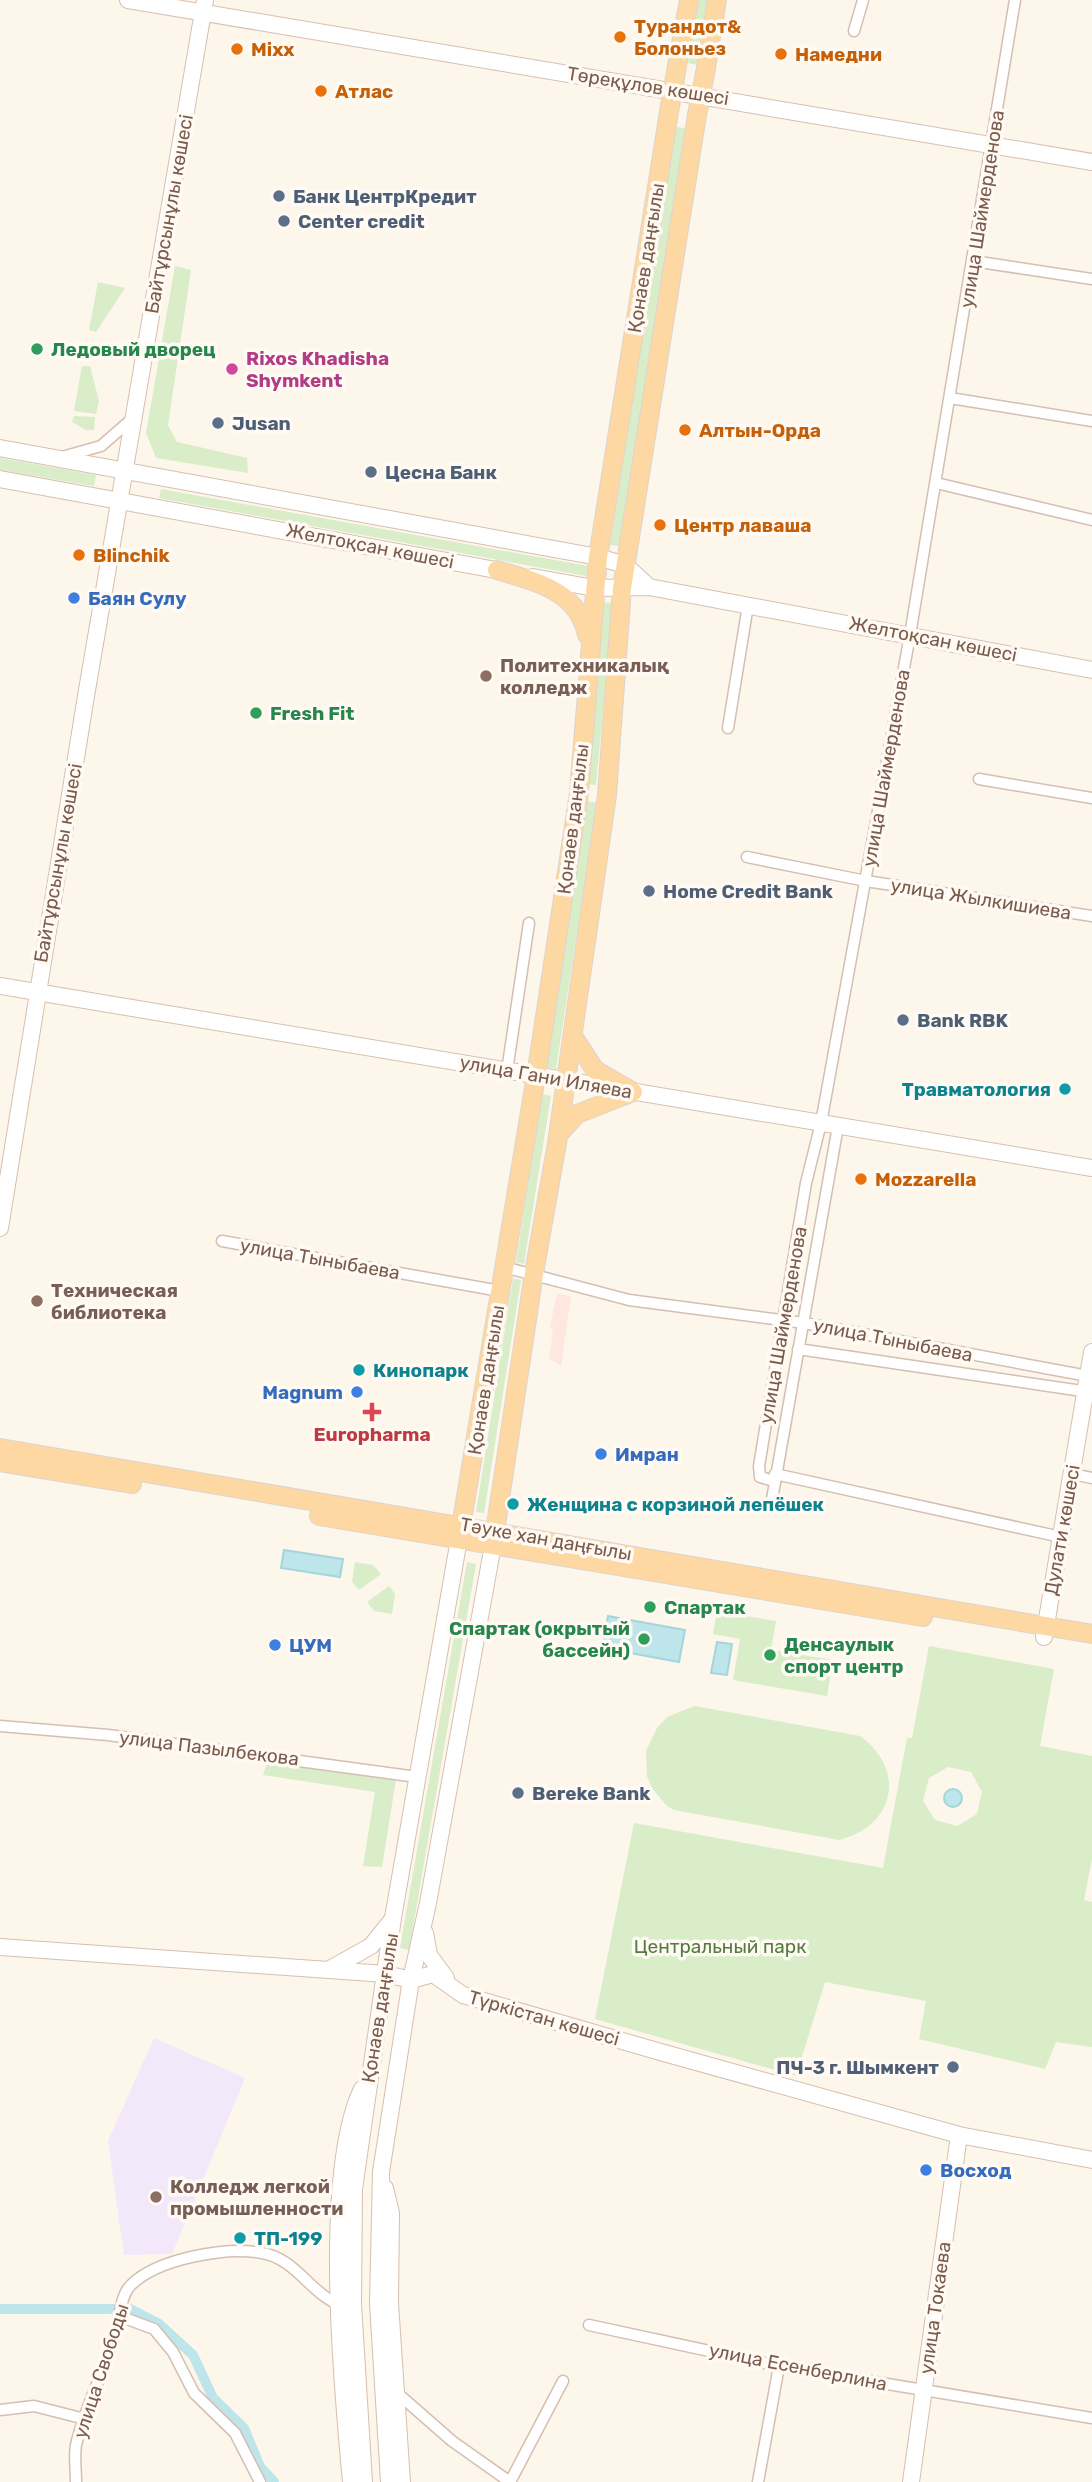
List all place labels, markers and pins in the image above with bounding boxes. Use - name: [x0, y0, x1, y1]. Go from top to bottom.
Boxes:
- place label: Турандот& Болоньез: [634, 15, 741, 60]
- marker: Турандот& Болоньез: [612, 29, 628, 45]
- place label: Mixx: [251, 38, 295, 61]
- marker: Mixx: [229, 41, 245, 57]
- place label: Намедни: [795, 43, 882, 66]
- marker: Намедни: [773, 46, 789, 62]
- place label: Атлас: [335, 80, 393, 103]
- marker: Атлас: [313, 83, 329, 99]
- place label: Банк ЦентрКредит: [293, 185, 477, 208]
- marker: Банк ЦентрКредит: [271, 188, 287, 204]
- place label: Center credit: [298, 210, 425, 233]
- marker: Center credit: [276, 213, 292, 229]
- place label: Ледовый дворец: [51, 338, 216, 361]
- marker: Ледовый дворец: [29, 341, 45, 357]
- place label: Rixos Khadisha Shymkent: [246, 347, 389, 392]
- marker: Rixos Khadisha Shymkent: [224, 361, 240, 377]
- place label: Jusan: [232, 412, 291, 435]
- marker: Jusan: [210, 415, 226, 431]
- place label: Алтын-Орда: [699, 419, 821, 442]
- marker: Алтын-Орда: [677, 422, 693, 438]
- place label: Цесна Банк: [385, 461, 497, 484]
- marker: Цесна Банк: [363, 464, 379, 480]
- place label: Центр лаваша: [674, 514, 811, 537]
- marker: Центр лаваша: [652, 517, 668, 533]
- place label: Blinchik: [93, 544, 170, 567]
- marker: Blinchik: [71, 547, 87, 563]
- place label: Баян Сулу: [88, 587, 186, 610]
- marker: Баян Сулу: [66, 590, 82, 606]
- place label: Политехникалық колледж: [500, 654, 669, 699]
- marker: Политехникалық колледж: [478, 668, 494, 684]
- place label: Fresh Fit: [270, 702, 354, 725]
- marker: Fresh Fit: [248, 705, 264, 721]
- place label: Home Credit Bank: [663, 880, 833, 903]
- marker: Home Credit Bank: [641, 883, 657, 899]
- place label: Bank RBK: [917, 1009, 1008, 1032]
- marker: Bank RBK: [895, 1012, 911, 1028]
- place label: Травматология: [902, 1078, 1051, 1101]
- marker: Травматология: [1057, 1081, 1073, 1097]
- place label: Mozzarella: [875, 1168, 976, 1191]
- marker: Mozzarella: [853, 1171, 869, 1187]
- place label: Техническая библиотека: [51, 1279, 178, 1324]
- marker: Техническая библиотека: [29, 1293, 45, 1309]
- place label: Кинопарк: [373, 1359, 469, 1382]
- marker: Кинопарк: [351, 1362, 367, 1378]
- place label: Magnum: [262, 1381, 343, 1404]
- marker: Magnum: [349, 1384, 365, 1400]
- marker: Europharma: [364, 1404, 380, 1420]
- place label: Europharma: [313, 1423, 431, 1446]
- place label: Имран: [615, 1443, 679, 1466]
- marker: Имран: [593, 1446, 609, 1462]
- place label: Женщина с корзиной лепёшек: [527, 1493, 825, 1516]
- marker: Женщина с корзиной лепёшек: [505, 1496, 521, 1512]
- place label: Спартак: [664, 1596, 746, 1619]
- marker: Спартак: [642, 1599, 658, 1615]
- place label: Спартак (окрытый бассейн): [449, 1617, 630, 1662]
- marker: Спартак (окрытый бассейн): [636, 1631, 652, 1647]
- place label: Денсаулык спорт центр: [784, 1633, 903, 1678]
- place label: ЦУМ: [289, 1634, 332, 1657]
- marker: ЦУМ: [267, 1637, 283, 1653]
- marker: Денсаулык спорт центр: [762, 1647, 778, 1663]
- place label: Bereke Bank: [532, 1782, 650, 1805]
- marker: Bereke Bank: [510, 1785, 526, 1801]
- place label: ПЧ-3 г. Шымкент: [776, 2056, 940, 2079]
- marker: ПЧ-3 г. Шымкент: [945, 2059, 961, 2075]
- place label: Восход: [940, 2159, 1012, 2182]
- marker: Восход: [918, 2162, 934, 2178]
- place label: Колледж легкой промышленности: [170, 2175, 344, 2220]
- marker: Колледж легкой промышленности: [148, 2189, 164, 2205]
- place label: ТП-199: [254, 2227, 322, 2250]
- marker: ТП-199: [232, 2230, 248, 2246]

